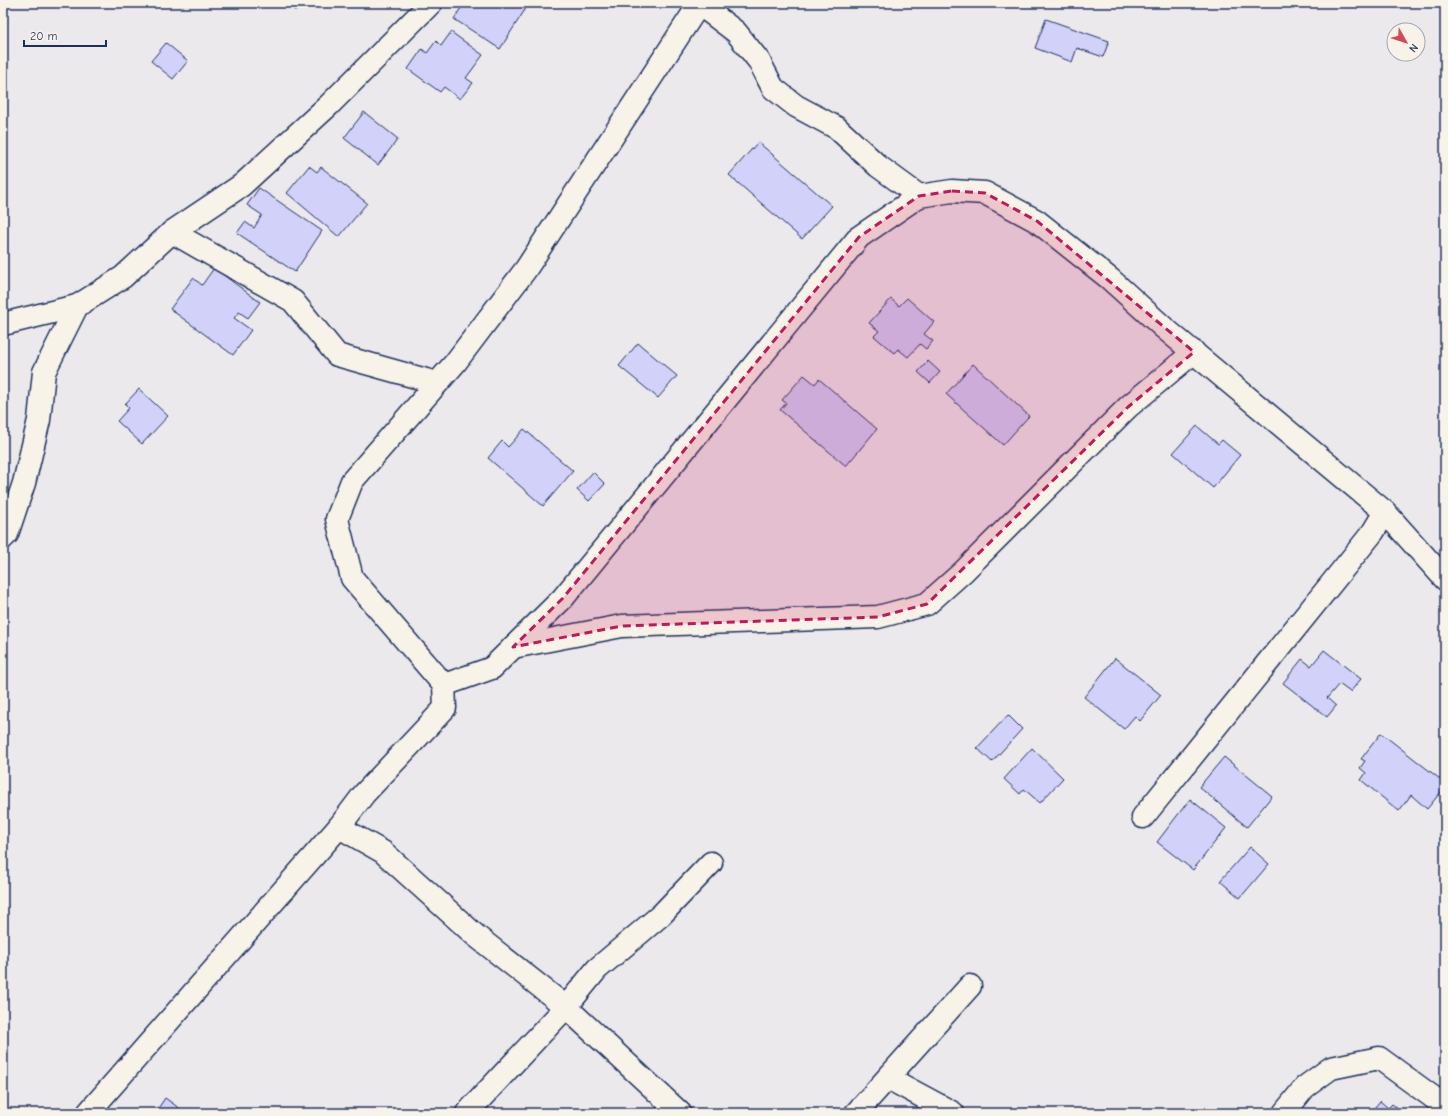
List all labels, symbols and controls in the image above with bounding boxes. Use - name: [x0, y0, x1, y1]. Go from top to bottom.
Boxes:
- scale bar: [24, 22, 106, 48]
- north arrow: [1386, 22, 1426, 62]
- text: 20 m: [30, 29, 58, 43]
- text: N: [1406, 41, 1421, 55]

